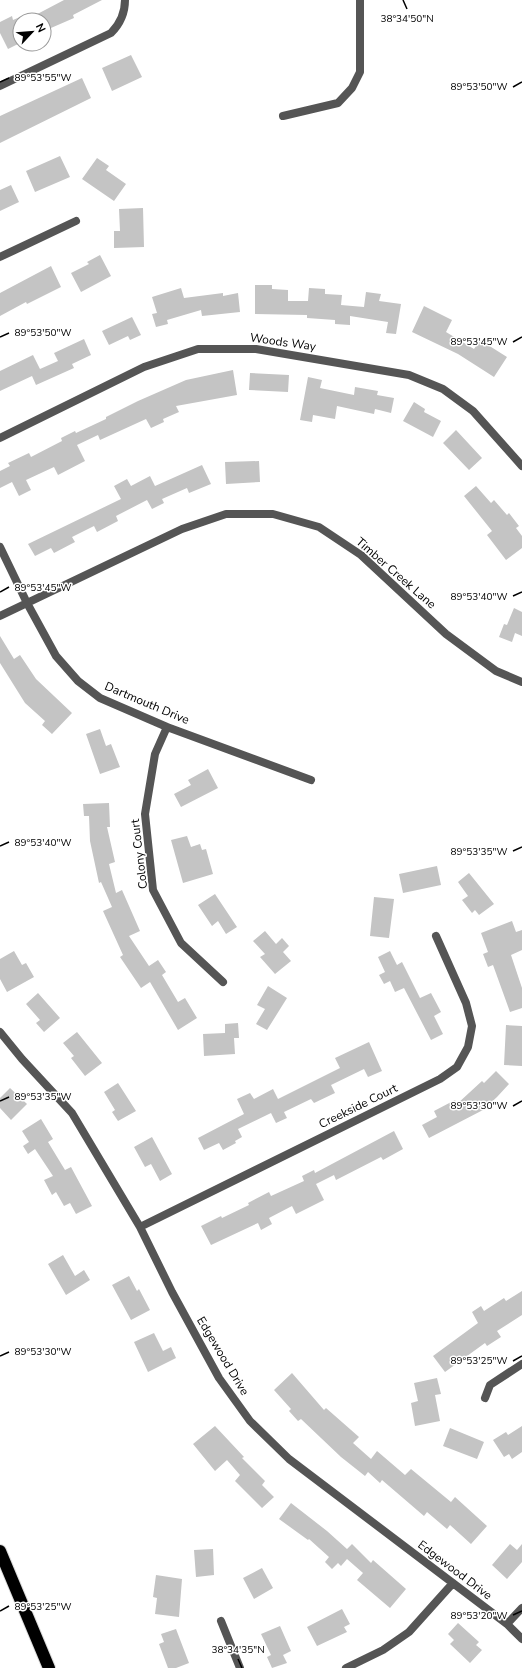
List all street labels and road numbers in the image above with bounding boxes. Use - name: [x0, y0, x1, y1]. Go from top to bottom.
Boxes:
- street label: Woods Way: [249, 329, 318, 355]
- street label: Timber Creek Lane: [353, 534, 439, 612]
- street label: Dartmouth Drive: [102, 678, 192, 728]
- street label: Colony Court: [127, 817, 151, 890]
- street label: Creekside Court: [316, 1080, 401, 1132]
- street label: Edgewood Drive: [193, 1314, 253, 1398]
- street label: Edgewood Drive: [415, 1537, 495, 1603]

